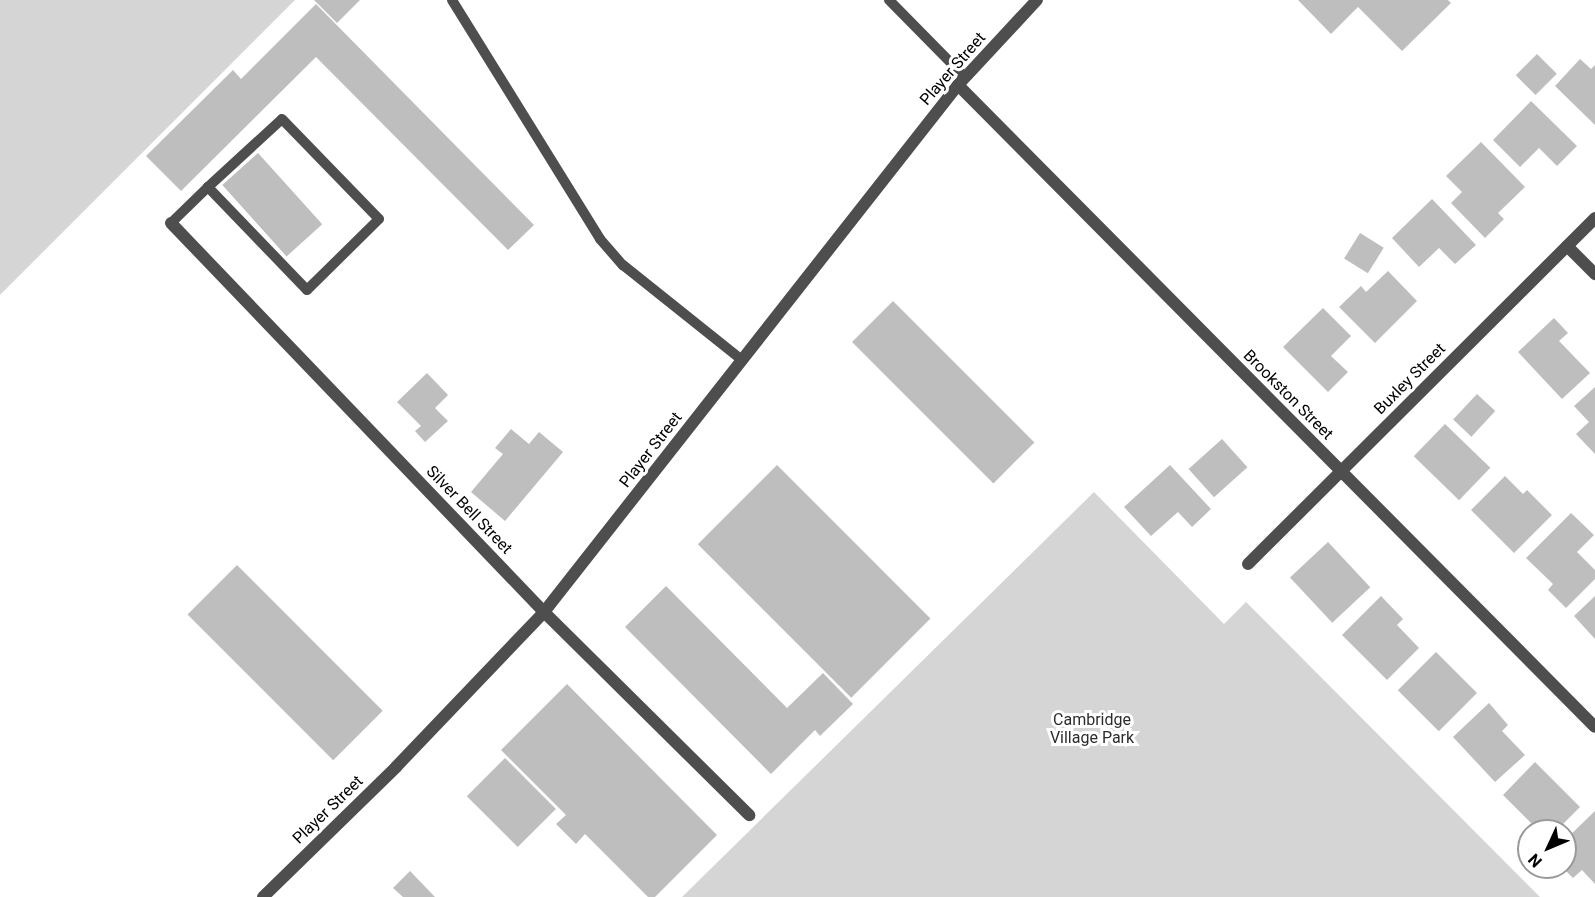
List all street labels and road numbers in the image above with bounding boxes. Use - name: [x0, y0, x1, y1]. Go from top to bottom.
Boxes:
- street label: Player Street: [916, 29, 990, 109]
- street label: Buxley Street: [1370, 339, 1450, 419]
- street label: Brookston Street: [1239, 346, 1337, 444]
- street label: Player Street: [616, 409, 686, 491]
- street label: Silver Bell Street: [422, 462, 516, 558]
- street label: Player Street: [289, 772, 367, 848]

